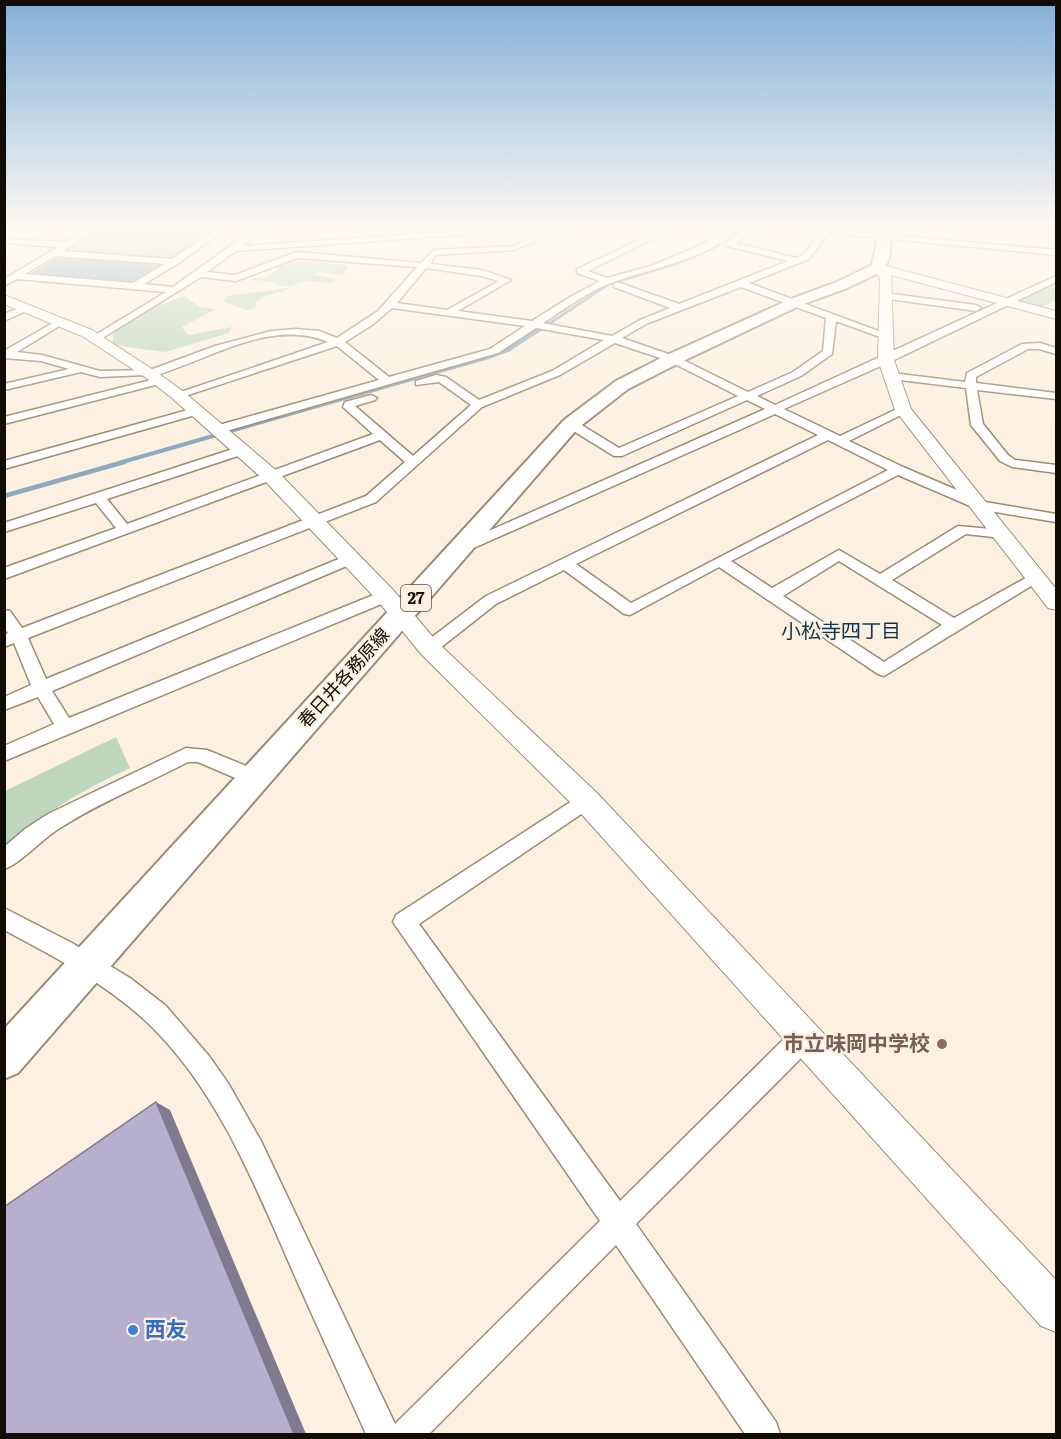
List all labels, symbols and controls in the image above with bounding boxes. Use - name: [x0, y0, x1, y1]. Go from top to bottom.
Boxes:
- road number: 27: [401, 585, 431, 611]
- district label: 小松寺四丁目: [781, 614, 901, 644]
- street label: 春日井各務原線: [291, 621, 395, 733]
- place label: 市立味岡中学校: [783, 1026, 930, 1057]
- marker: 市立味岡中学校: [935, 1037, 949, 1051]
- place label: 西友: [145, 1312, 187, 1343]
- marker: 西友: [126, 1323, 140, 1337]

